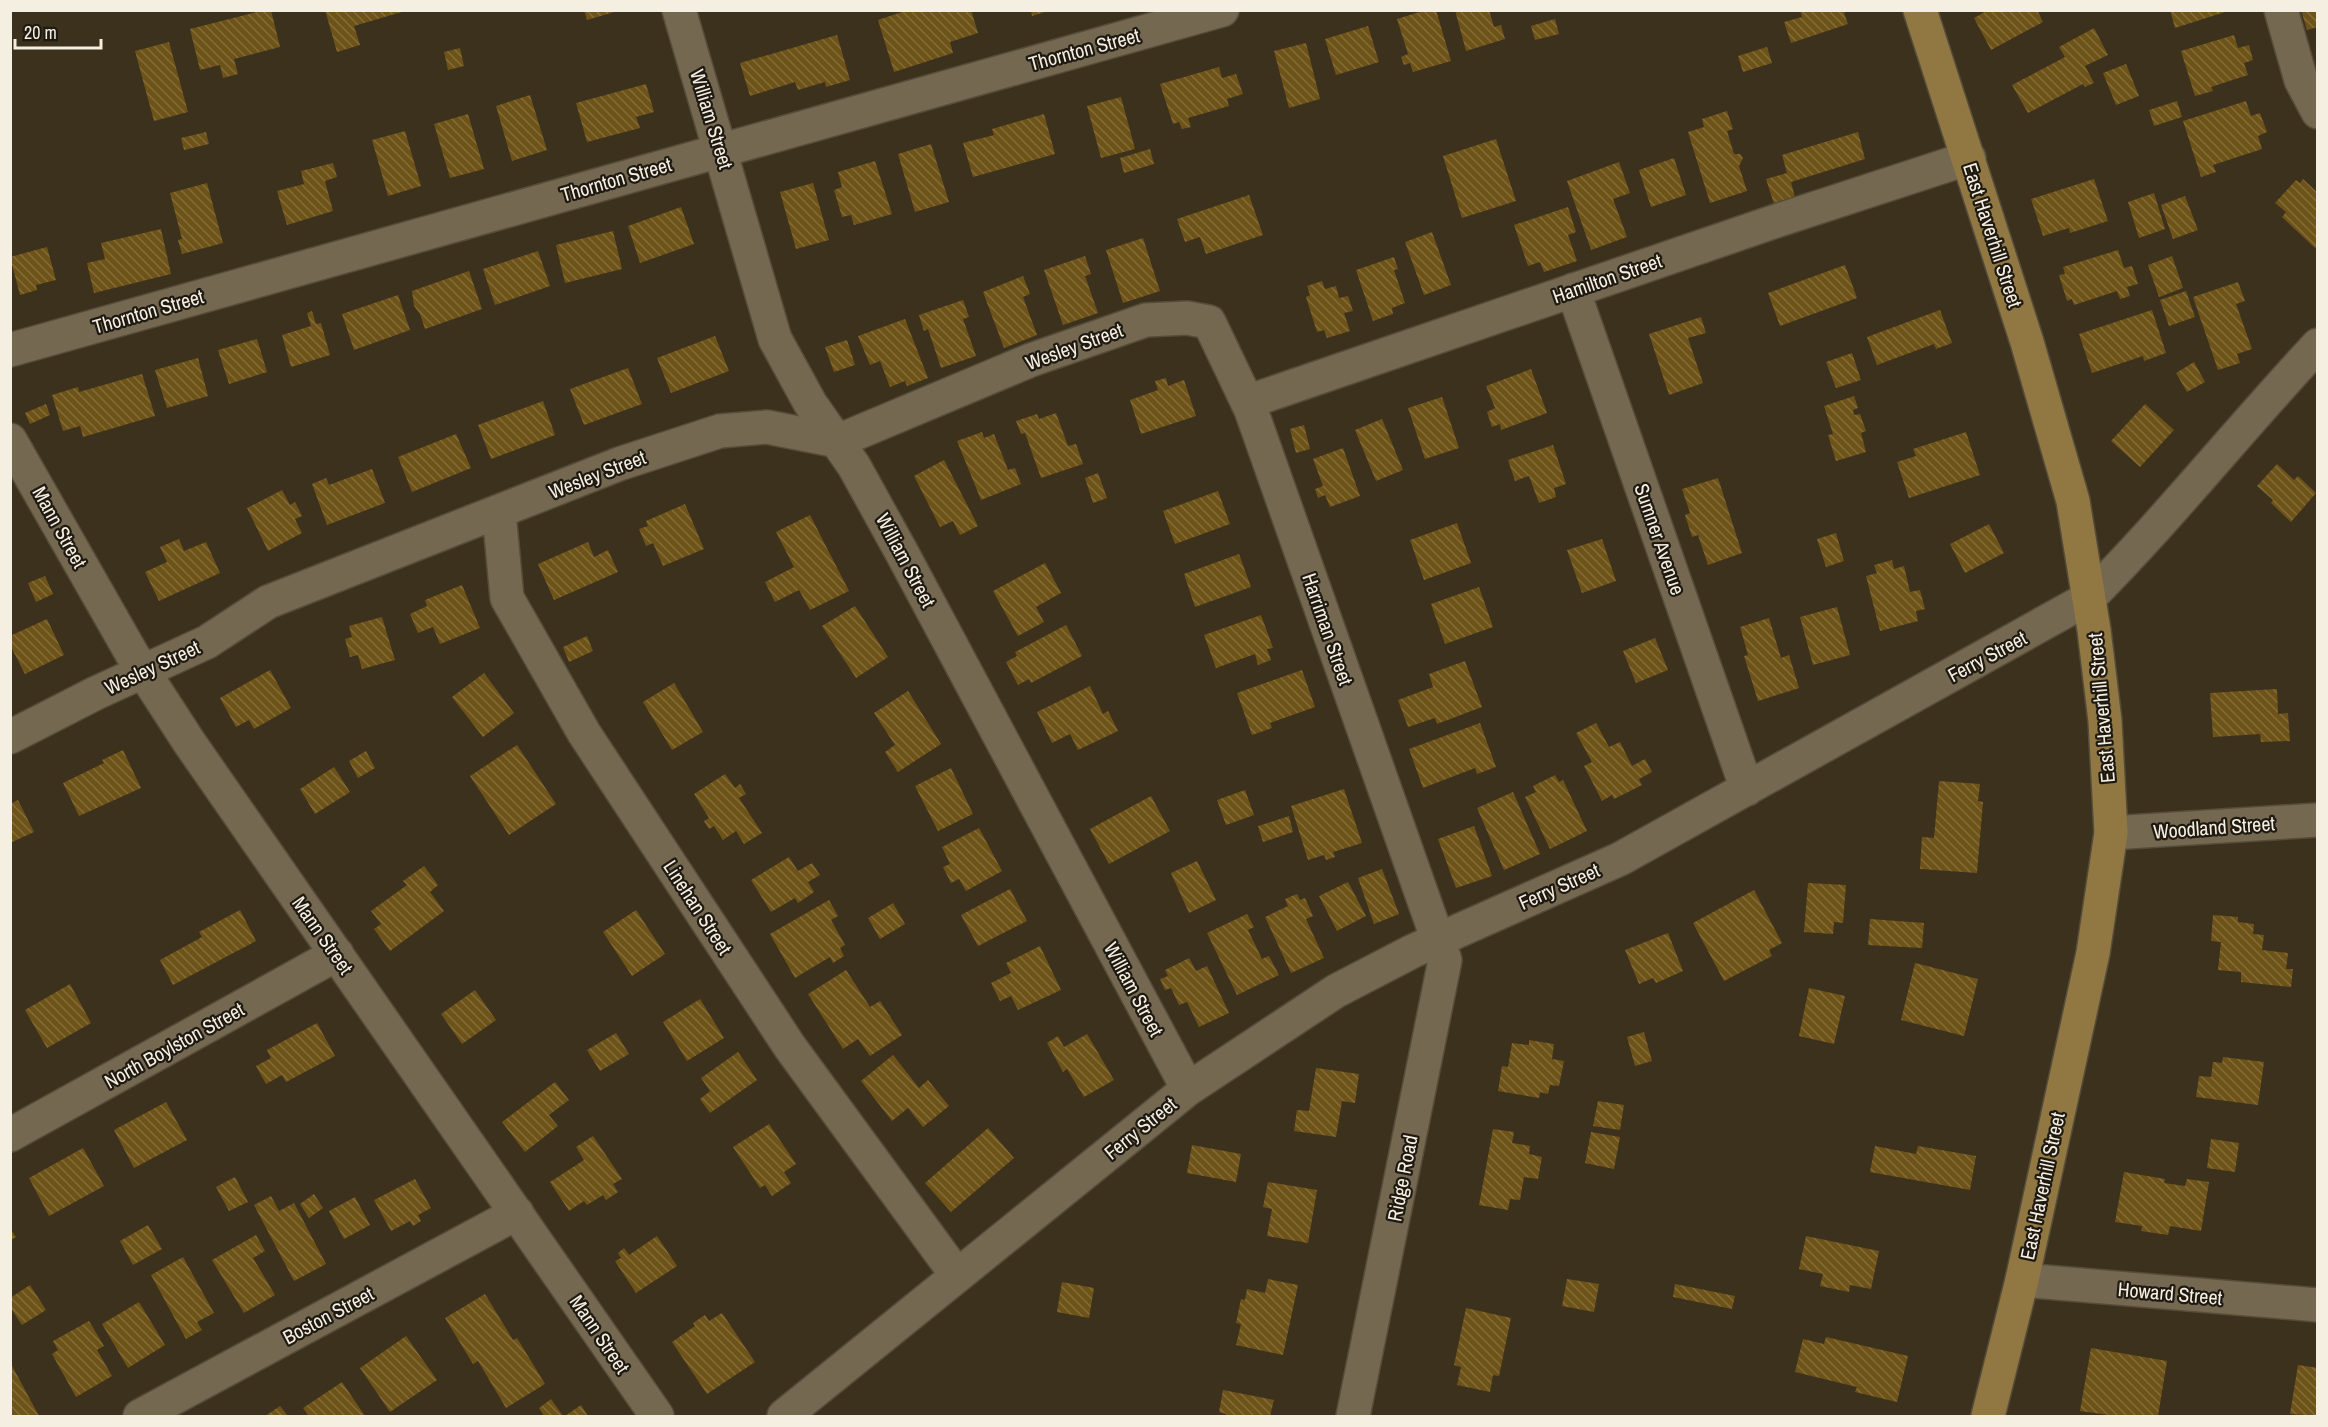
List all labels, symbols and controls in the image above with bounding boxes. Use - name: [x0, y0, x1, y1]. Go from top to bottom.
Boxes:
- scale bar: [15, 12, 100, 50]
- text: 20 m: [24, 20, 57, 45]
- street label: Thornton Street: [1025, 21, 1143, 77]
- street label: William Street: [684, 66, 740, 173]
- street label: Thornton Street: [558, 150, 675, 208]
- street label: East Haverhill Street: [1957, 159, 2029, 311]
- street label: Hamilton Street: [1549, 247, 1666, 309]
- street label: Thornton Street: [90, 282, 207, 340]
- street label: Wesley Street: [1022, 316, 1127, 376]
- street label: Wesley Street: [545, 443, 650, 505]
- street label: Sumner Avenue: [1628, 480, 1692, 598]
- street label: Mann Street: [27, 481, 94, 573]
- street label: William Street: [870, 508, 942, 612]
- street label: Harriman Street: [1296, 569, 1360, 689]
- street label: Ferry Street: [1943, 624, 2032, 688]
- street label: East Haverhill Street: [2081, 631, 2121, 784]
- street label: Wesley Street: [100, 633, 204, 701]
- street label: Woodland Street: [2152, 809, 2276, 845]
- street label: Linehan Street: [657, 855, 739, 960]
- street label: Ferry Street: [1514, 856, 1604, 916]
- street label: Mann Street: [286, 891, 360, 980]
- street label: William Street: [1098, 937, 1170, 1041]
- street label: North Boylston Street: [99, 995, 249, 1095]
- street label: Ferry Street: [1098, 1090, 1182, 1165]
- street label: East Haverhill Street: [2013, 1109, 2071, 1262]
- street label: Ridge Road: [1380, 1132, 1424, 1224]
- street label: Howard Street: [2117, 1275, 2224, 1311]
- street label: Boston Street: [278, 1280, 379, 1350]
- street label: Mann Street: [564, 1289, 636, 1379]

